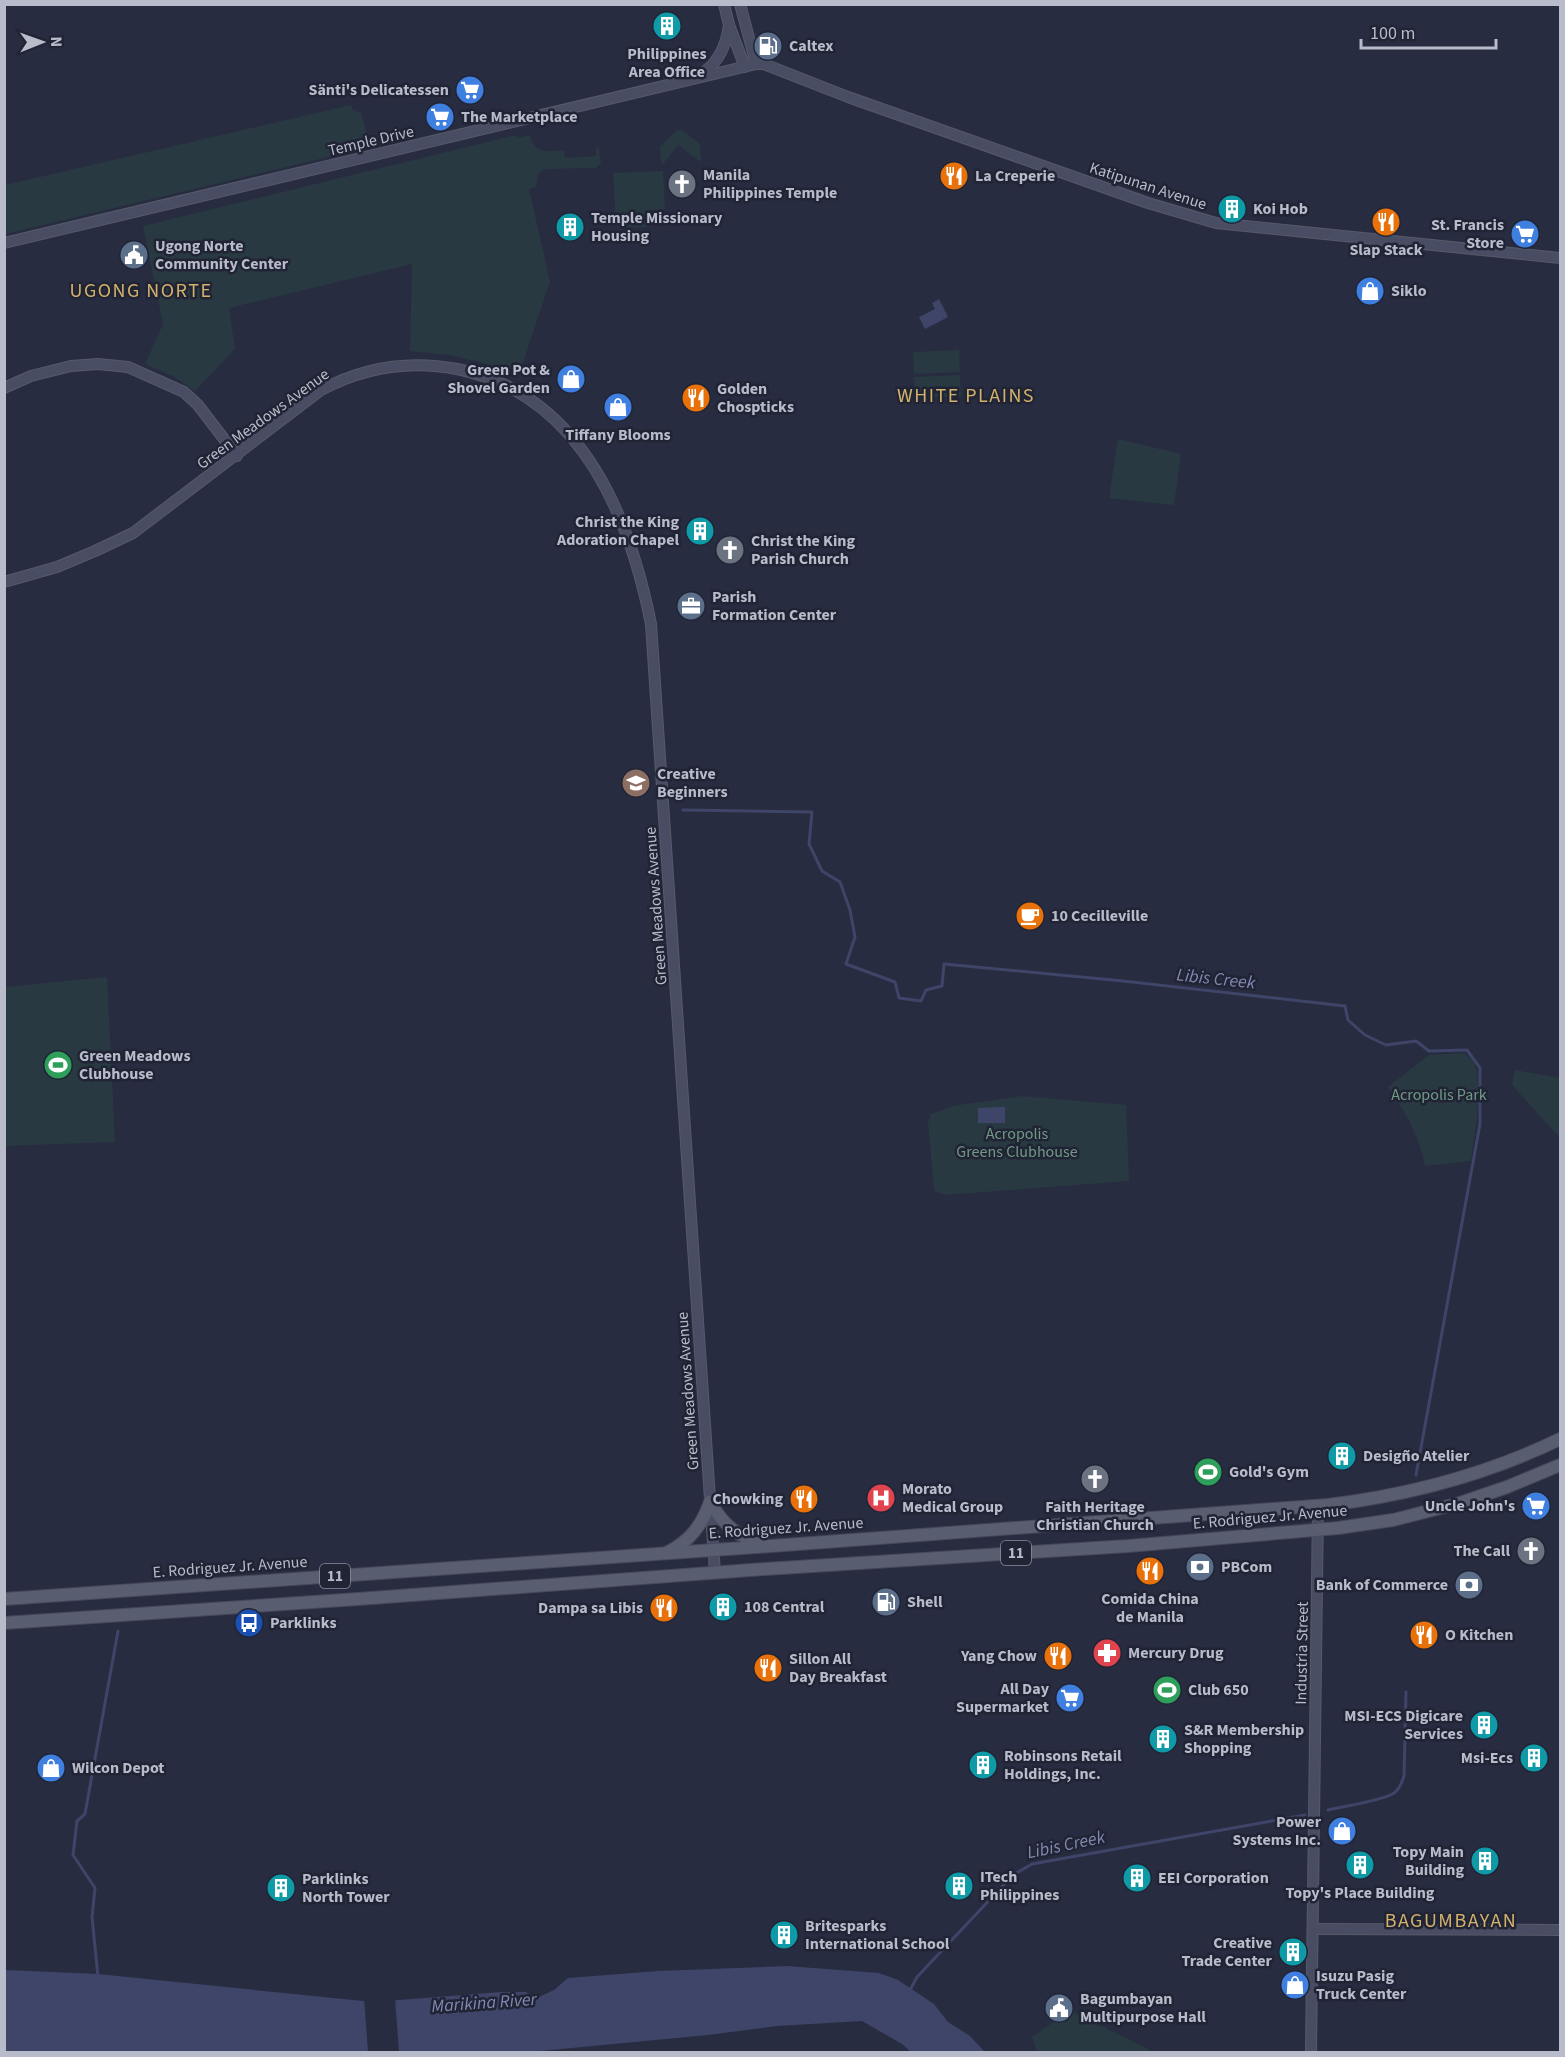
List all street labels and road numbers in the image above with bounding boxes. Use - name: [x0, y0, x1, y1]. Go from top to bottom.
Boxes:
- street label: Temple Drive: [326, 120, 416, 162]
- street label: Katipunan Avenue: [1087, 157, 1210, 215]
- street label: Green Meadows Avenue: [192, 363, 334, 475]
- street label: Green Meadows Avenue: [639, 826, 673, 986]
- street label: Green Meadows Avenue: [671, 1311, 705, 1471]
- street label: E. Rodriguez Jr. Avenue: [1192, 1499, 1348, 1535]
- street label: E. Rodriguez Jr. Avenue: [708, 1512, 864, 1544]
- road number: 11: [1001, 1541, 1031, 1565]
- street label: E. Rodriguez Jr. Avenue: [152, 1551, 308, 1583]
- road number: 11: [320, 1564, 350, 1588]
- street label: Industria Street: [1290, 1601, 1314, 1705]

